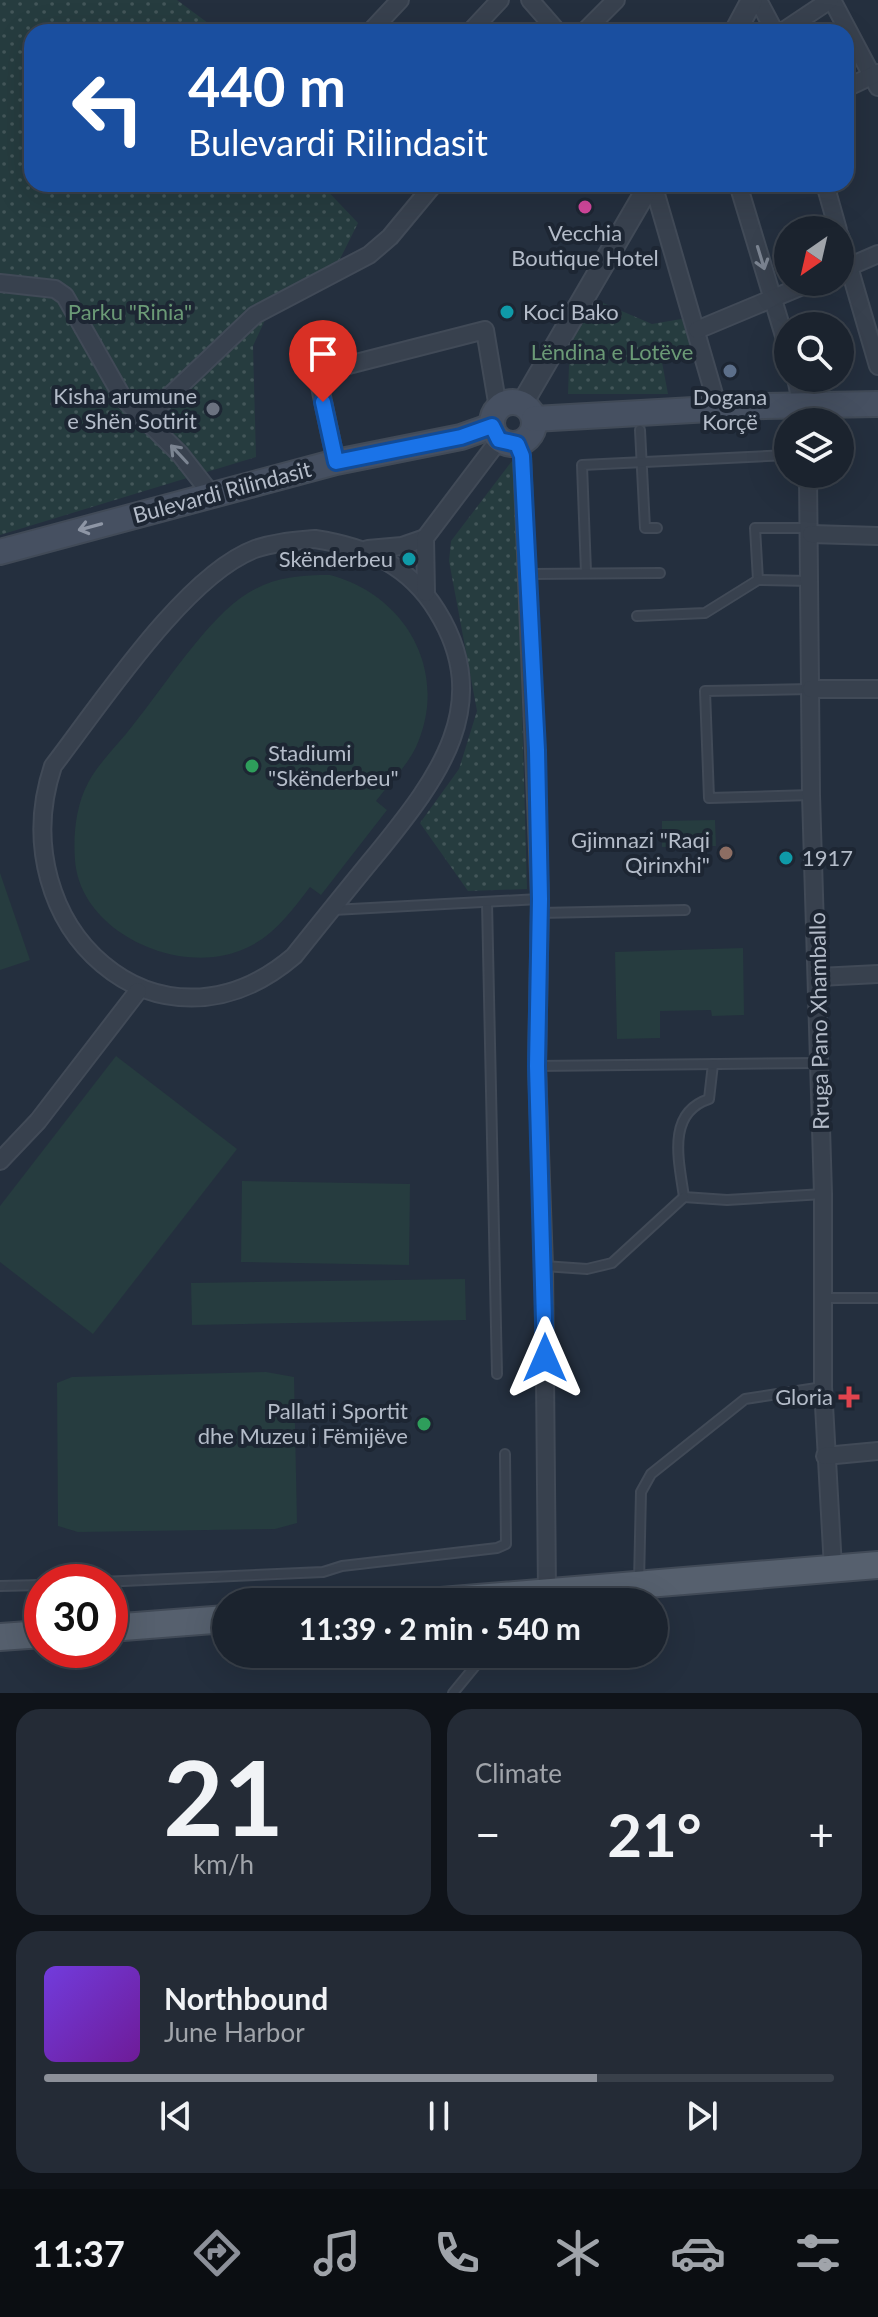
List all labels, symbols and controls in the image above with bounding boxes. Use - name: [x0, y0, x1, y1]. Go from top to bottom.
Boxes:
- text: 440 m: [188, 52, 346, 119]
- icon: left: [56, 56, 160, 160]
- text: Bulevardi Rilindasit: [188, 120, 488, 164]
- marker: Vecchia Boutique Hotel: [576, 198, 594, 216]
- north arrow: [774, 216, 854, 296]
- map controls: [774, 216, 854, 488]
- place label: Vecchia Boutique Hotel: [511, 219, 659, 271]
- one-way arrow: [755, 246, 770, 271]
- park label: Parku "Rinia": [68, 298, 192, 325]
- place label: Koci Bako: [523, 298, 619, 325]
- marker: Koci Bako: [498, 303, 516, 321]
- button: search: [774, 312, 854, 392]
- pin: [289, 320, 357, 402]
- icon: arrive: [301, 332, 345, 376]
- park label: Lëndina e Lotëve: [531, 338, 693, 365]
- marker: Dogana Korçë: [721, 362, 739, 380]
- place label: Kisha arumune e Shën Sotirit: [53, 382, 197, 434]
- place label: Dogana Korçë: [693, 383, 767, 435]
- marker: Kisha arumune e Shën Sotirit: [204, 400, 222, 418]
- button: layers: [774, 408, 854, 488]
- one-way arrow: [170, 445, 189, 465]
- street label: Bulevardi Rilindasit: [130, 455, 314, 528]
- one-way arrow: [78, 521, 104, 536]
- place label: Skënderbeu: [279, 545, 393, 572]
- marker: Skënderbeu: [400, 550, 418, 568]
- place label: Stadiumi "Skënderbeu": [268, 739, 399, 791]
- marker: Stadiumi "Skënderbeu": [243, 757, 261, 775]
- place label: Gjimnazi "Raqi Qirinxhi": [571, 826, 710, 878]
- marker: Gjimnazi "Raqi Qirinxhi": [717, 844, 735, 862]
- place label: 1917: [802, 844, 853, 871]
- marker: 1917: [777, 849, 795, 867]
- street label: Rruga Pano Xhamballo: [803, 912, 834, 1130]
- position arrow: [503, 1316, 587, 1400]
- place label: Gloria: [775, 1383, 833, 1410]
- marker: Gloria: [840, 1388, 858, 1406]
- place label: Pallati i Sportit dhe Muzeu i Fëmijëve: [198, 1397, 408, 1449]
- marker: Pallati i Sportit dhe Muzeu i Fëmijëve: [415, 1415, 433, 1433]
- speed limit sign: 30: [24, 1564, 128, 1668]
- text: 11:39 · 2 min · 540 m: [299, 1610, 581, 1646]
- text: 21: [163, 1733, 284, 1858]
- text: Climate: [475, 1757, 562, 1789]
- text: 21°: [607, 1798, 702, 1870]
- text: −: [475, 1808, 501, 1860]
- text: +: [808, 1808, 834, 1860]
- text: km/h: [193, 1848, 254, 1880]
- text: Northbound: [164, 1980, 328, 2016]
- text: June Harbor: [164, 2016, 305, 2048]
- icon: previous: [154, 2094, 198, 2138]
- icon: pause: [417, 2094, 461, 2138]
- icon: next: [680, 2094, 724, 2138]
- icon: directions: [189, 2225, 245, 2281]
- icon: music: [309, 2225, 365, 2281]
- icon: phone: [429, 2225, 485, 2281]
- icon: climate: [550, 2225, 606, 2281]
- icon: car: [670, 2225, 726, 2281]
- icon: filters: [790, 2225, 846, 2281]
- text: 11:37: [32, 2231, 125, 2275]

